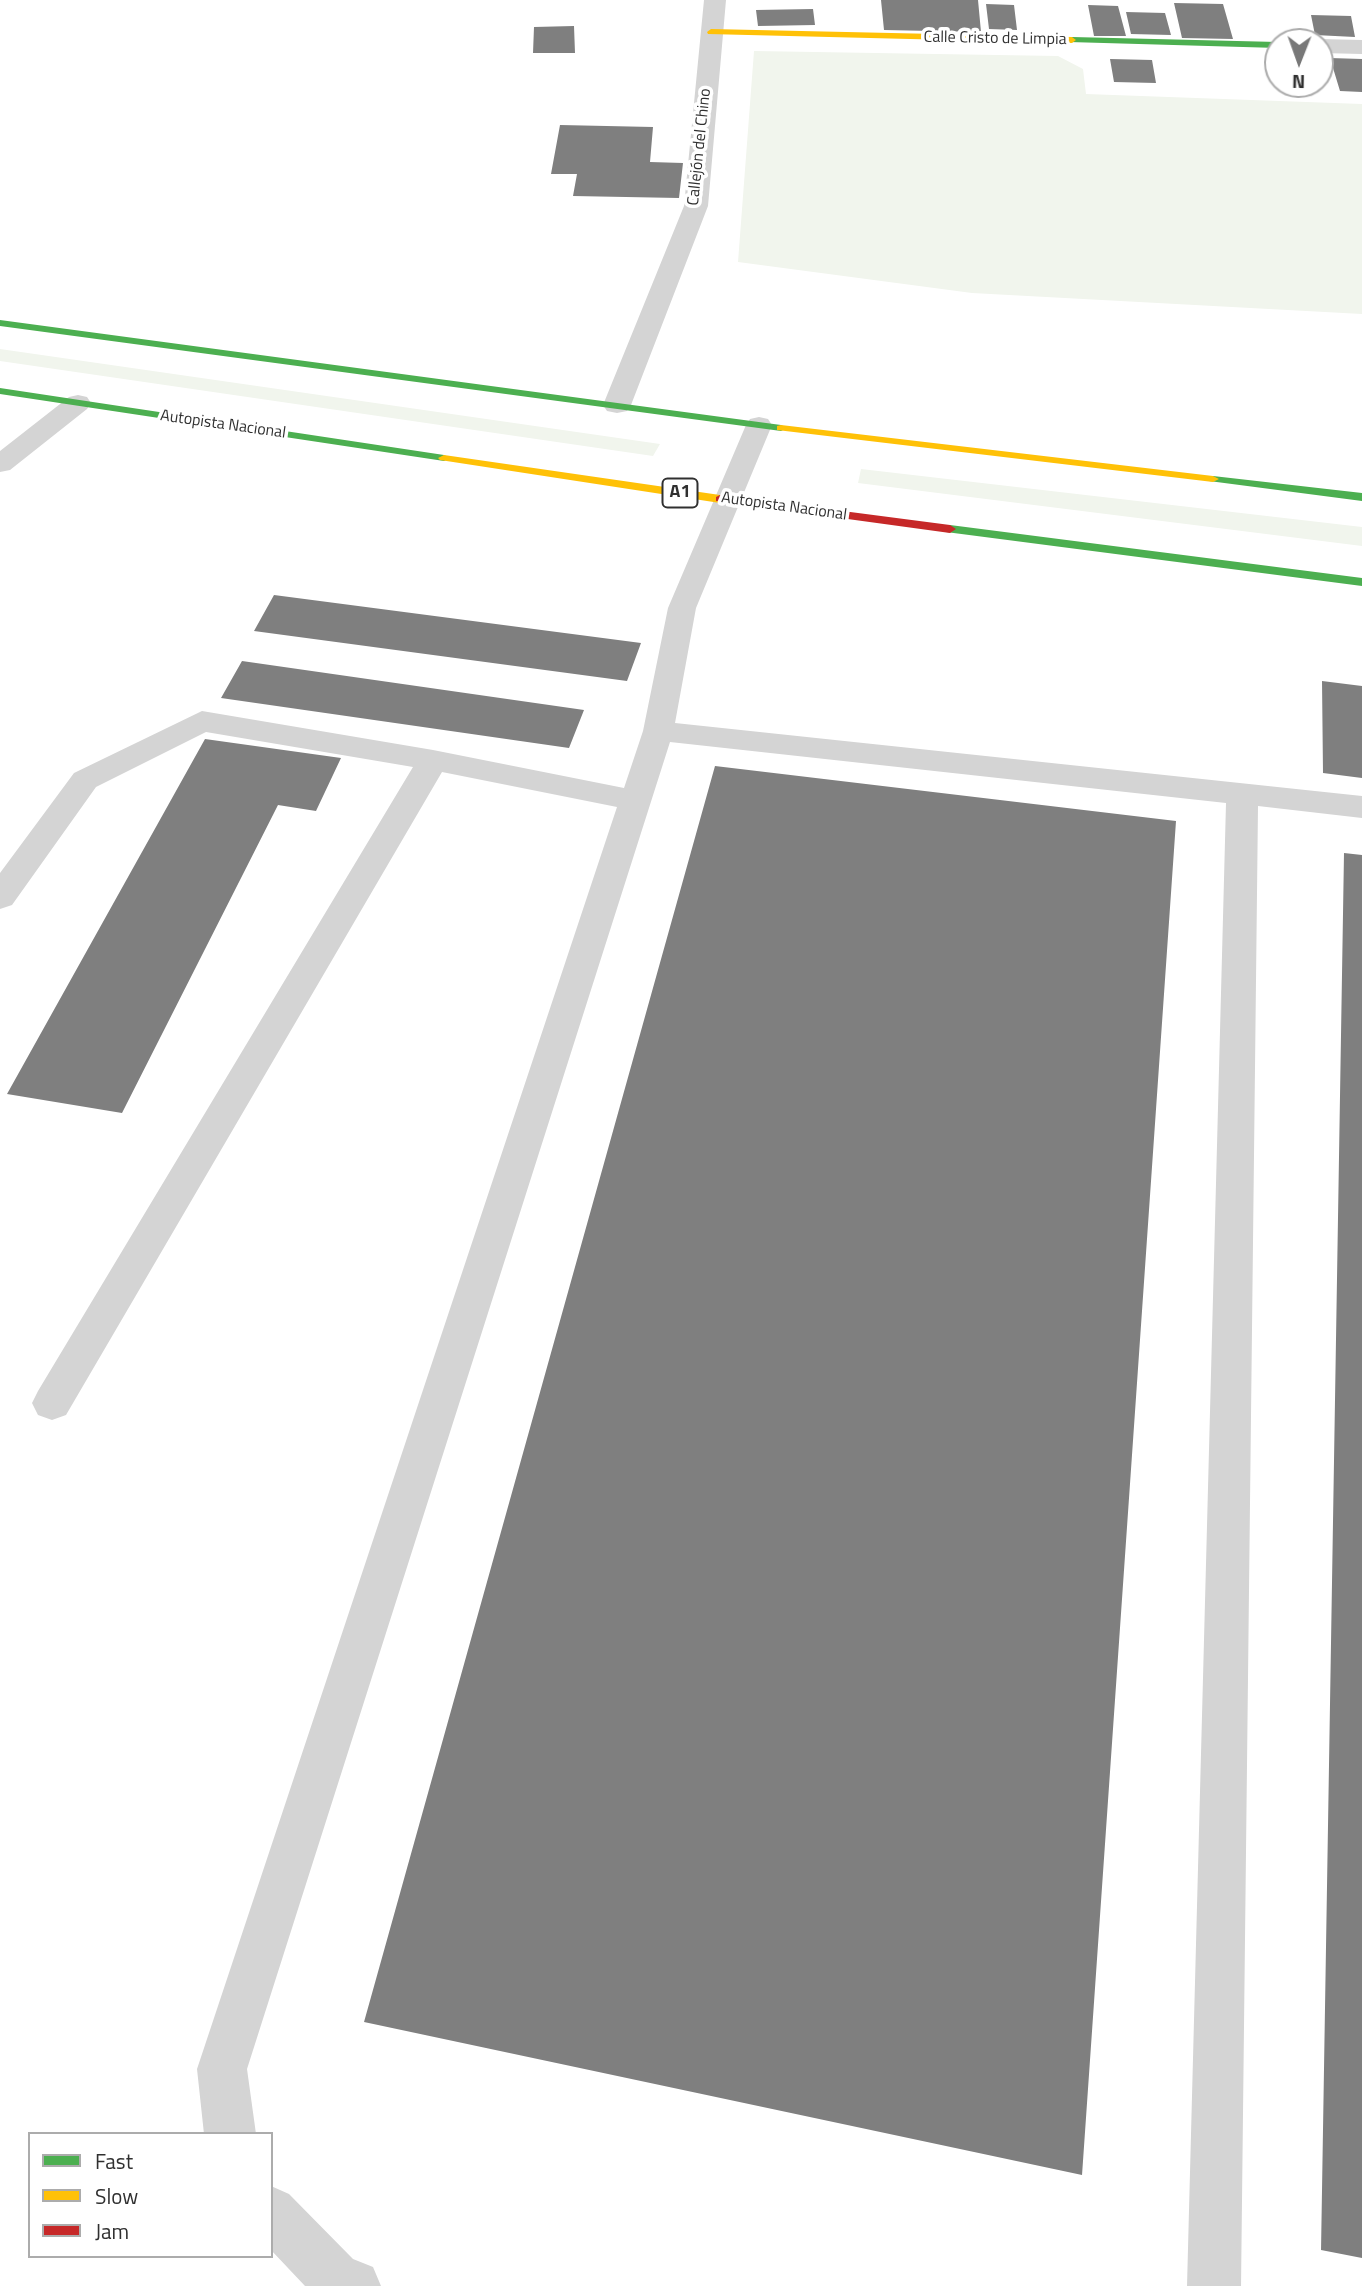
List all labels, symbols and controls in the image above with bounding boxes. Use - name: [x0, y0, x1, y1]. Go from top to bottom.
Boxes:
- street label: Calle Cristo de Limpia: [923, 28, 1067, 50]
- north arrow: [1264, 28, 1334, 98]
- text: N: [1292, 68, 1306, 97]
- street label: Callejón del Chino: [684, 87, 716, 207]
- street label: Autopista Nacional: [159, 407, 287, 443]
- road number: A1: [662, 478, 698, 508]
- street label: Autopista Nacional: [720, 489, 848, 525]
- legend: [28, 2132, 273, 2258]
- text: Fast: [95, 2145, 133, 2177]
- text: Slow: [95, 2180, 138, 2212]
- text: Jam: [95, 2215, 129, 2247]

